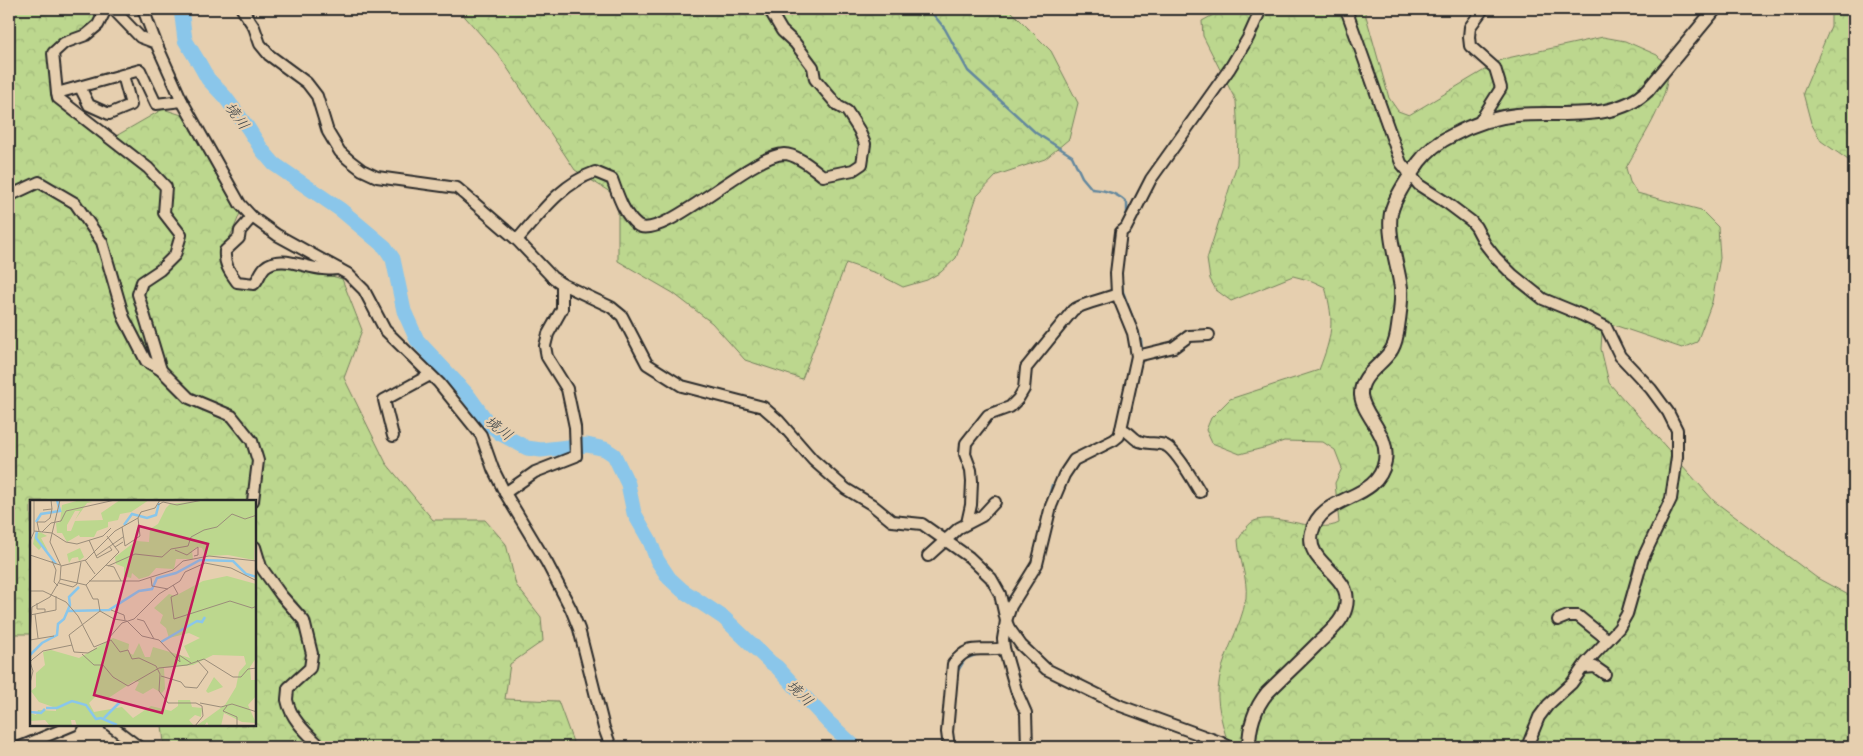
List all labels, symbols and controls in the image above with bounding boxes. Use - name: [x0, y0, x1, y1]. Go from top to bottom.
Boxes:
- water label: 境川: [218, 97, 255, 136]
- water label: 境川: [479, 410, 518, 447]
- inset map: [30, 500, 256, 726]
- water label: 境川: [780, 675, 818, 713]

